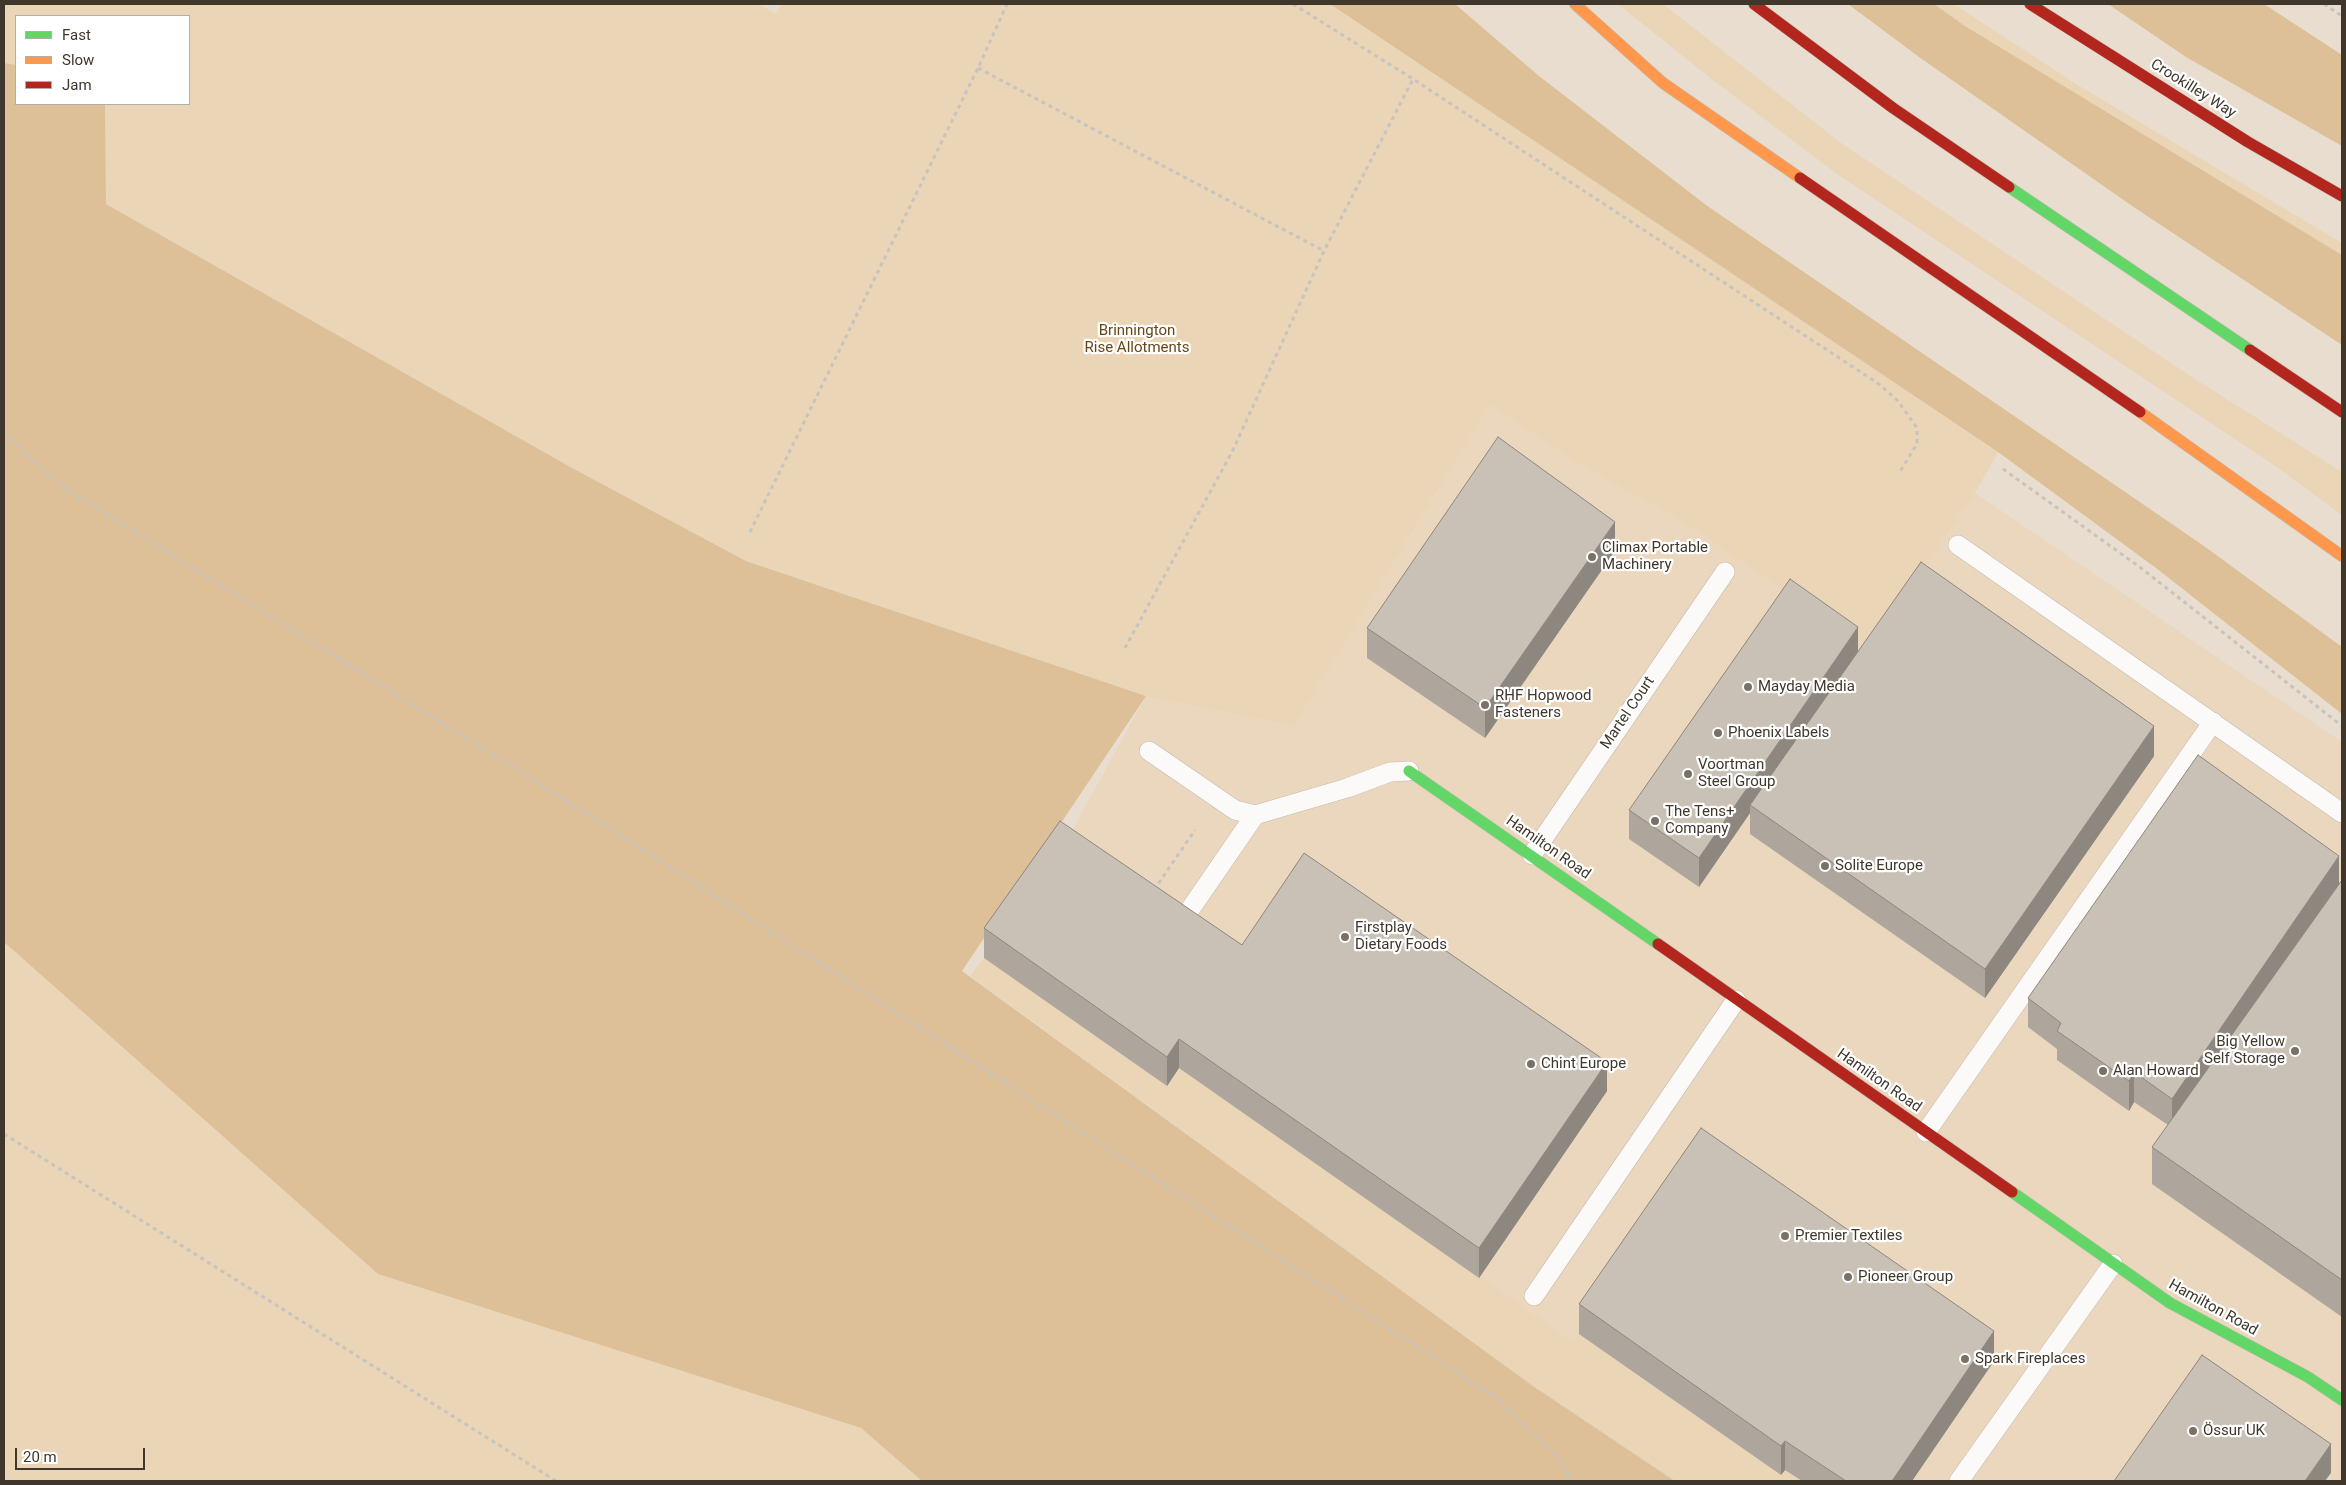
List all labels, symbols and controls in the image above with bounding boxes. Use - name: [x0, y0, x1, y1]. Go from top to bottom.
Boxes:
- legend: [15, 15, 190, 105]
- text: Fast: [62, 26, 91, 44]
- text: Slow: [62, 51, 94, 69]
- street label: Crookilley Way: [2147, 56, 2239, 122]
- text: Jam: [62, 76, 92, 94]
- park label: Brinnington Rise Allotments: [1085, 322, 1189, 357]
- place label: Climax Portable Machinery: [1602, 539, 1708, 574]
- marker: Climax Portable Machinery: [1586, 551, 1598, 563]
- street label: Martel Court: [1597, 673, 1659, 753]
- place label: Mayday Media: [1758, 678, 1855, 696]
- marker: Mayday Media: [1742, 681, 1754, 693]
- place label: RHF Hopwood Fasteners: [1495, 687, 1591, 722]
- marker: RHF Hopwood Fasteners: [1479, 699, 1491, 711]
- place label: Phoenix Labels: [1728, 724, 1829, 742]
- marker: Phoenix Labels: [1712, 727, 1724, 739]
- place label: Voortman Steel Group: [1698, 756, 1775, 791]
- marker: Voortman Steel Group: [1682, 768, 1694, 780]
- place label: The Tens+ Company: [1665, 803, 1735, 838]
- street label: Hamilton Road: [1502, 812, 1594, 884]
- marker: The Tens+ Company: [1649, 815, 1661, 827]
- place label: Solite Europe: [1835, 857, 1923, 875]
- marker: Solite Europe: [1819, 860, 1831, 872]
- place label: Firstplay Dietary Foods: [1355, 919, 1447, 954]
- marker: Firstplay Dietary Foods: [1339, 931, 1351, 943]
- place label: Big Yellow Self Storage: [2204, 1033, 2285, 1068]
- street label: Hamilton Road: [1833, 1045, 1925, 1117]
- marker: Big Yellow Self Storage: [2289, 1045, 2301, 1057]
- place label: Chint Europe: [1541, 1055, 1626, 1073]
- marker: Chint Europe: [1525, 1058, 1537, 1070]
- place label: Alan Howard: [2113, 1062, 2199, 1080]
- marker: Alan Howard: [2097, 1065, 2109, 1077]
- place label: Premier Textiles: [1795, 1227, 1902, 1245]
- marker: Premier Textiles: [1779, 1230, 1791, 1242]
- place label: Pioneer Group: [1858, 1268, 1953, 1286]
- marker: Pioneer Group: [1842, 1271, 1854, 1283]
- street label: Hamilton Road: [2165, 1276, 2261, 1340]
- place label: Spark Fireplaces: [1975, 1350, 2086, 1368]
- marker: Spark Fireplaces: [1959, 1353, 1971, 1365]
- place label: Össur UK: [2203, 1422, 2265, 1440]
- marker: Össur UK: [2187, 1425, 2199, 1437]
- scale bar: [18, 1438, 148, 1470]
- text: 20 m: [23, 1448, 57, 1466]

